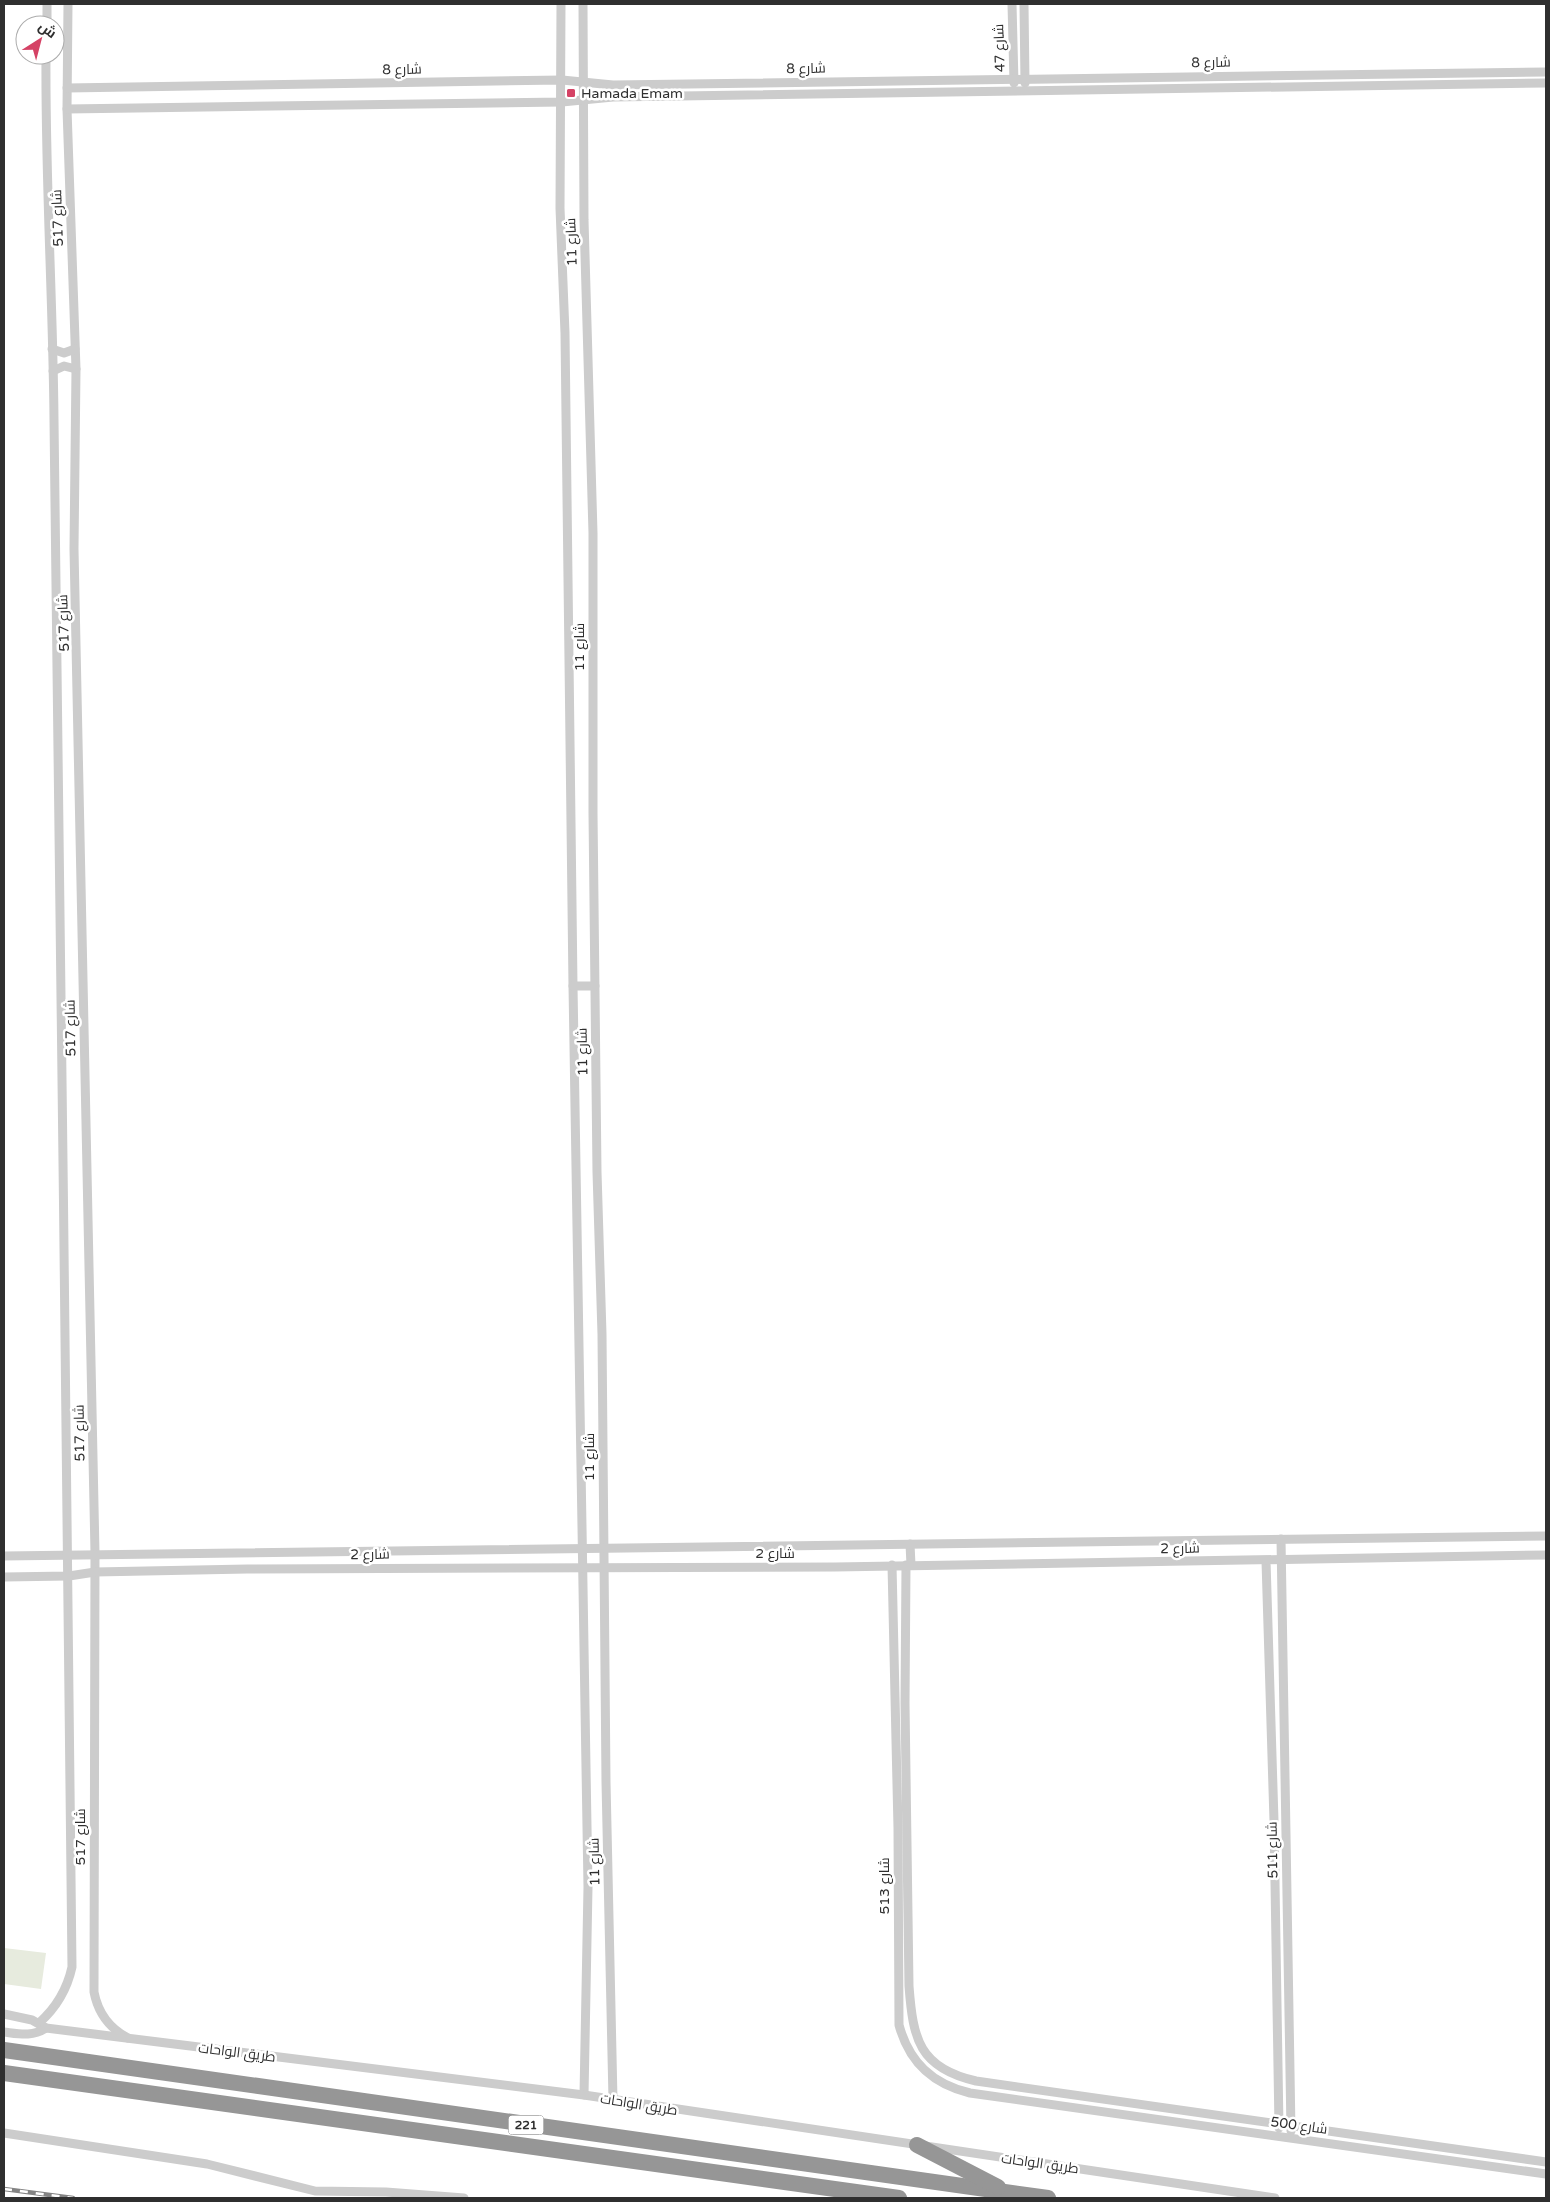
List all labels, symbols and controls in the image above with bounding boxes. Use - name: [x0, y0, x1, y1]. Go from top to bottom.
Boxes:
- north arrow: [15, 15, 65, 65]
- text: ش: [35, 18, 60, 42]
- street label: شارع 47: [990, 24, 1009, 72]
- street label: شارع 8: [1191, 54, 1231, 71]
- street label: شارع 8: [786, 60, 826, 77]
- street label: شارع 8: [382, 61, 422, 78]
- place label: Hamada Emam: [581, 85, 683, 102]
- marker: Hamada Emam: [565, 87, 577, 99]
- street label: شارع 517: [48, 189, 67, 247]
- street label: شارع 11: [562, 218, 581, 266]
- street label: شارع 517: [54, 594, 73, 652]
- street label: شارع 11: [571, 623, 588, 671]
- street label: شارع 517: [62, 999, 79, 1057]
- street label: شارع 11: [574, 1028, 591, 1076]
- street label: شارع 517: [71, 1404, 88, 1462]
- street label: شارع 11: [581, 1433, 598, 1481]
- street label: شارع 2: [1160, 1540, 1200, 1557]
- street label: شارع 2: [755, 1545, 795, 1562]
- street label: شارع 2: [350, 1546, 390, 1563]
- street label: شارع 517: [72, 1808, 89, 1866]
- street label: شارع 511: [1264, 1821, 1281, 1879]
- street label: شارع 11: [586, 1838, 603, 1886]
- street label: شارع 513: [876, 1857, 893, 1915]
- street label: طريق الواحات: [197, 2039, 277, 2066]
- street label: طريق الواحات: [599, 2090, 679, 2119]
- street label: شارع 500: [1269, 2113, 1328, 2138]
- road number: 221: [508, 2116, 544, 2134]
- street label: طريق الواحات: [1000, 2150, 1080, 2177]

